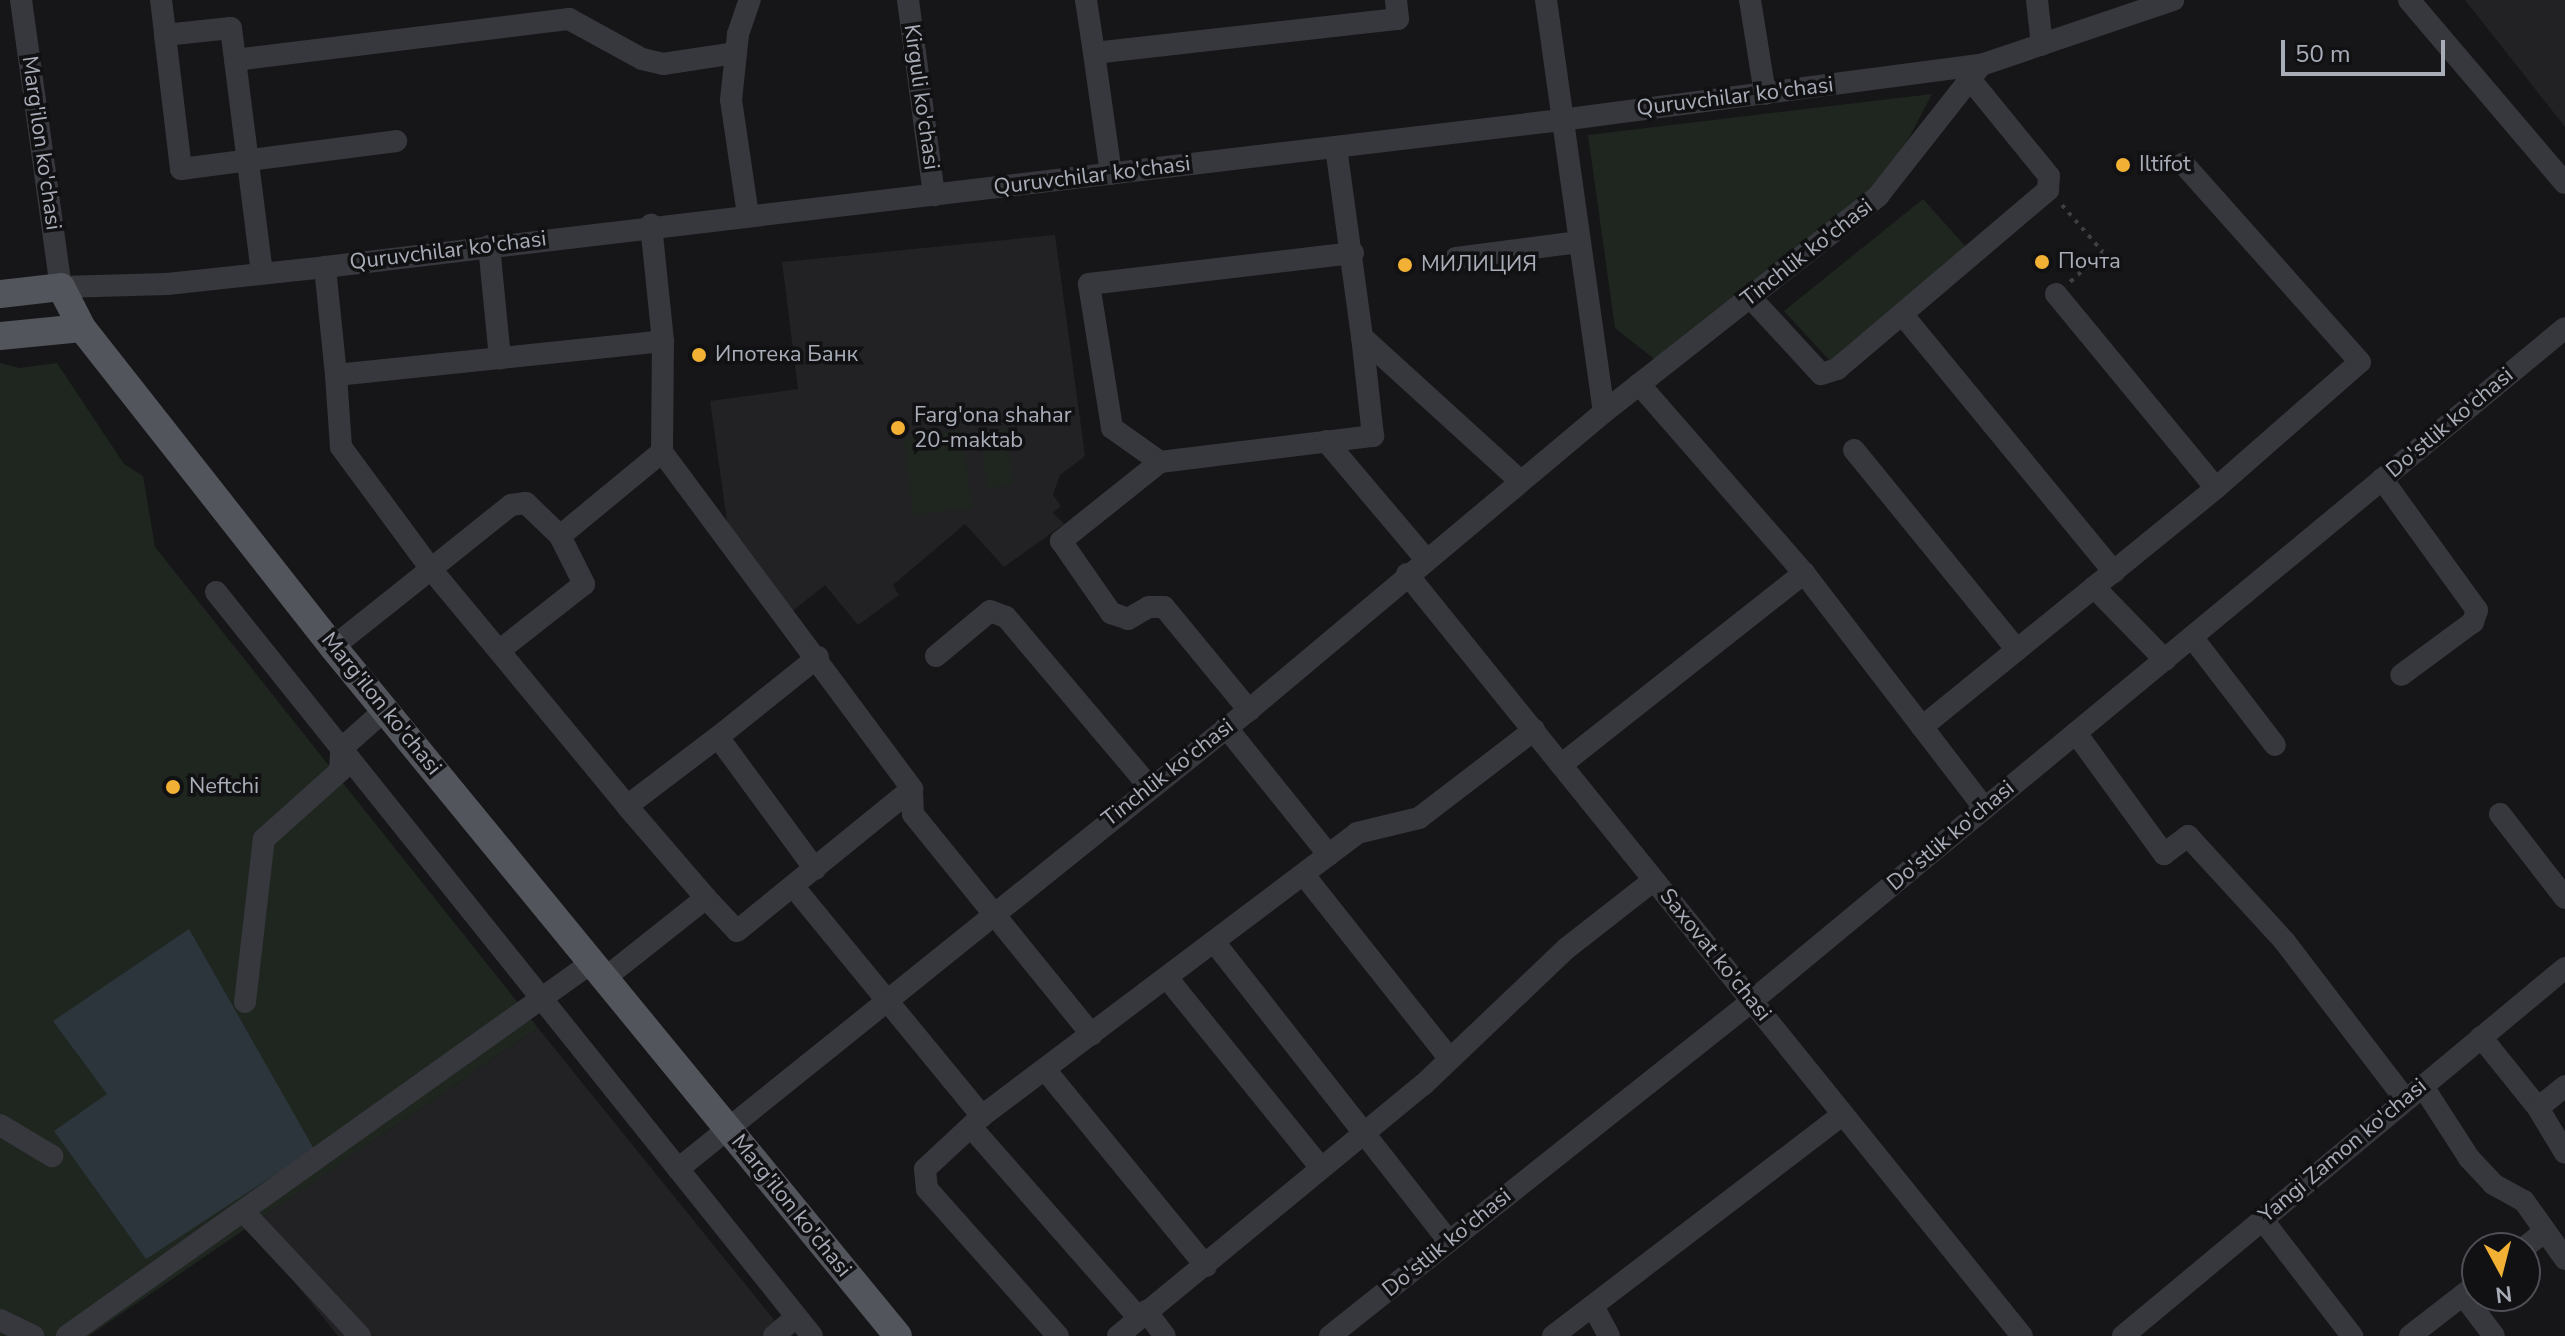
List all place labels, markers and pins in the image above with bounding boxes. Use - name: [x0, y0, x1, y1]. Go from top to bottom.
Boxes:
- place label: Iltifot: [2139, 152, 2191, 178]
- marker: Iltifot: [2114, 156, 2132, 174]
- place label: Почта: [2058, 249, 2121, 275]
- place label: МИЛИЦИЯ: [1421, 252, 1537, 278]
- marker: Почта: [2033, 253, 2051, 271]
- marker: МИЛИЦИЯ: [1396, 256, 1414, 274]
- place label: Ипотека Банк: [715, 342, 858, 368]
- marker: Ипотека Банк: [690, 346, 708, 364]
- place label: Farg'ona shahar 20-maktab: [914, 402, 1072, 454]
- marker: Farg'ona shahar 20-maktab: [889, 419, 907, 437]
- place label: Neftchi: [189, 774, 259, 800]
- marker: Neftchi: [164, 778, 182, 796]

